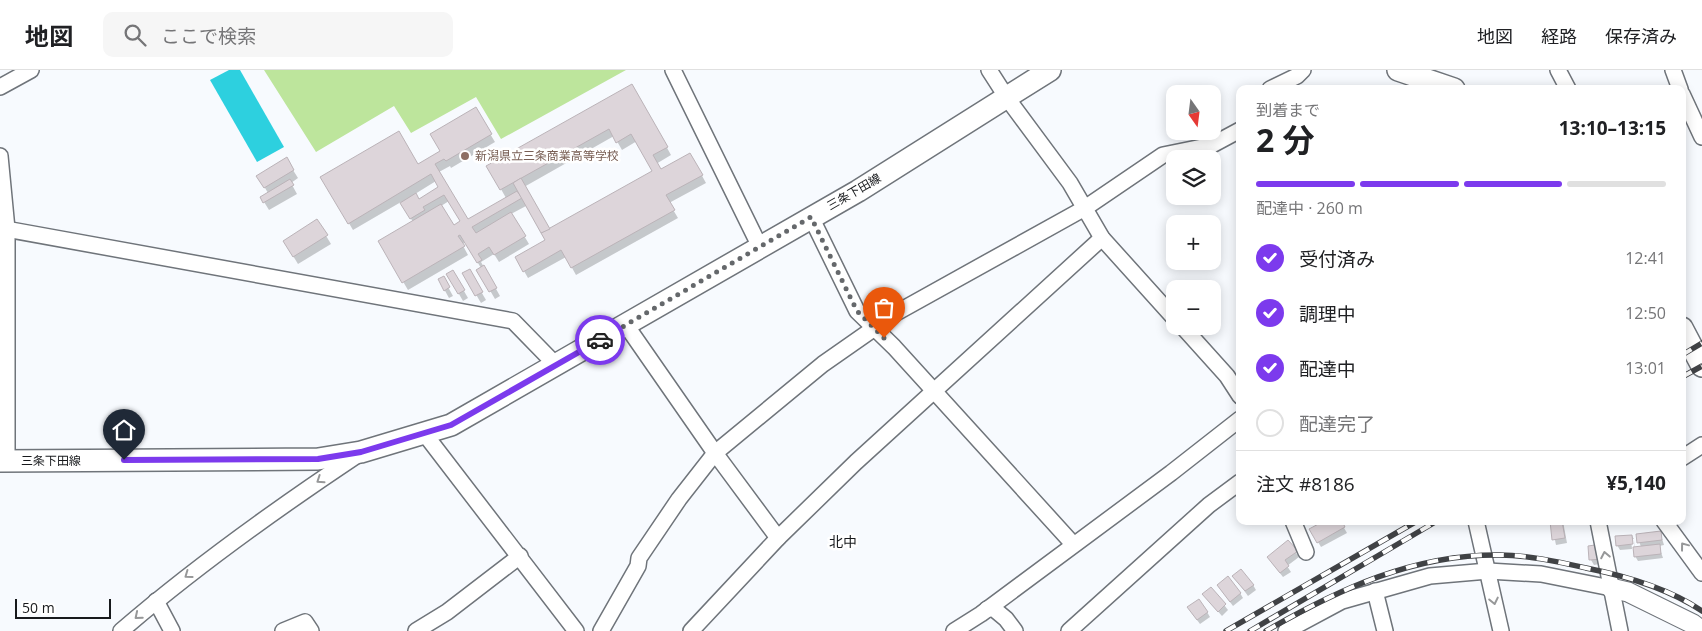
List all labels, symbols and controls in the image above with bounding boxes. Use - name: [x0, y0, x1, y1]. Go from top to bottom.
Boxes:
- search box: [103, 12, 453, 57]
- text: 地図: [25, 19, 73, 52]
- icon: search: [121, 21, 149, 49]
- text: ここで検索: [161, 23, 256, 49]
- text: 地図: [1477, 24, 1513, 48]
- text: 経路: [1541, 24, 1577, 48]
- text: 保存済み: [1605, 24, 1677, 48]
- north arrow: [1166, 85, 1221, 140]
- map controls: [1166, 85, 1221, 335]
- text: 到着まで: [1256, 99, 1320, 121]
- text: 13:10–13:15: [1559, 115, 1666, 141]
- text: 2 分: [1256, 118, 1315, 161]
- place label: 新潟県立三条商業高等学校: [475, 147, 619, 164]
- marker: 新潟県立三条商業高等学校: [459, 150, 471, 162]
- button: layers: [1166, 150, 1221, 205]
- street label: 三条下田線: [824, 169, 884, 214]
- text: 配達中 · 260 m: [1256, 197, 1363, 219]
- button: +: [1166, 215, 1221, 270]
- icon: check: [1256, 244, 1284, 272]
- text: 受付済み: [1299, 246, 1375, 272]
- text: 12:41: [1625, 247, 1666, 269]
- button: −: [1166, 280, 1221, 335]
- pin: [863, 287, 905, 338]
- icon: bag: [870, 294, 898, 322]
- icon: check: [1256, 299, 1284, 327]
- text: 調理中: [1299, 301, 1356, 327]
- text: 12:50: [1625, 302, 1666, 324]
- courier: [575, 315, 625, 365]
- icon: car: [586, 326, 614, 354]
- icon: check: [1256, 354, 1284, 382]
- text: 配達中: [1299, 356, 1356, 382]
- text: 13:01: [1625, 357, 1666, 379]
- pin: [103, 409, 145, 460]
- text: 配達完了: [1299, 411, 1375, 437]
- icon: home: [110, 416, 138, 444]
- street label: 三条下田線: [21, 452, 81, 469]
- text: ¥5,140: [1606, 470, 1666, 496]
- text: 注文 #8186: [1256, 471, 1355, 497]
- one-way arrow: [316, 473, 325, 483]
- district label: 北中: [829, 532, 857, 551]
- one-way arrow: [1681, 542, 1690, 552]
- one-way arrow: [1600, 550, 1611, 559]
- one-way arrow: [185, 569, 194, 577]
- scale bar: [15, 596, 111, 619]
- one-way arrow: [1488, 597, 1499, 606]
- text: 50 m: [22, 598, 55, 617]
- one-way arrow: [135, 610, 144, 619]

